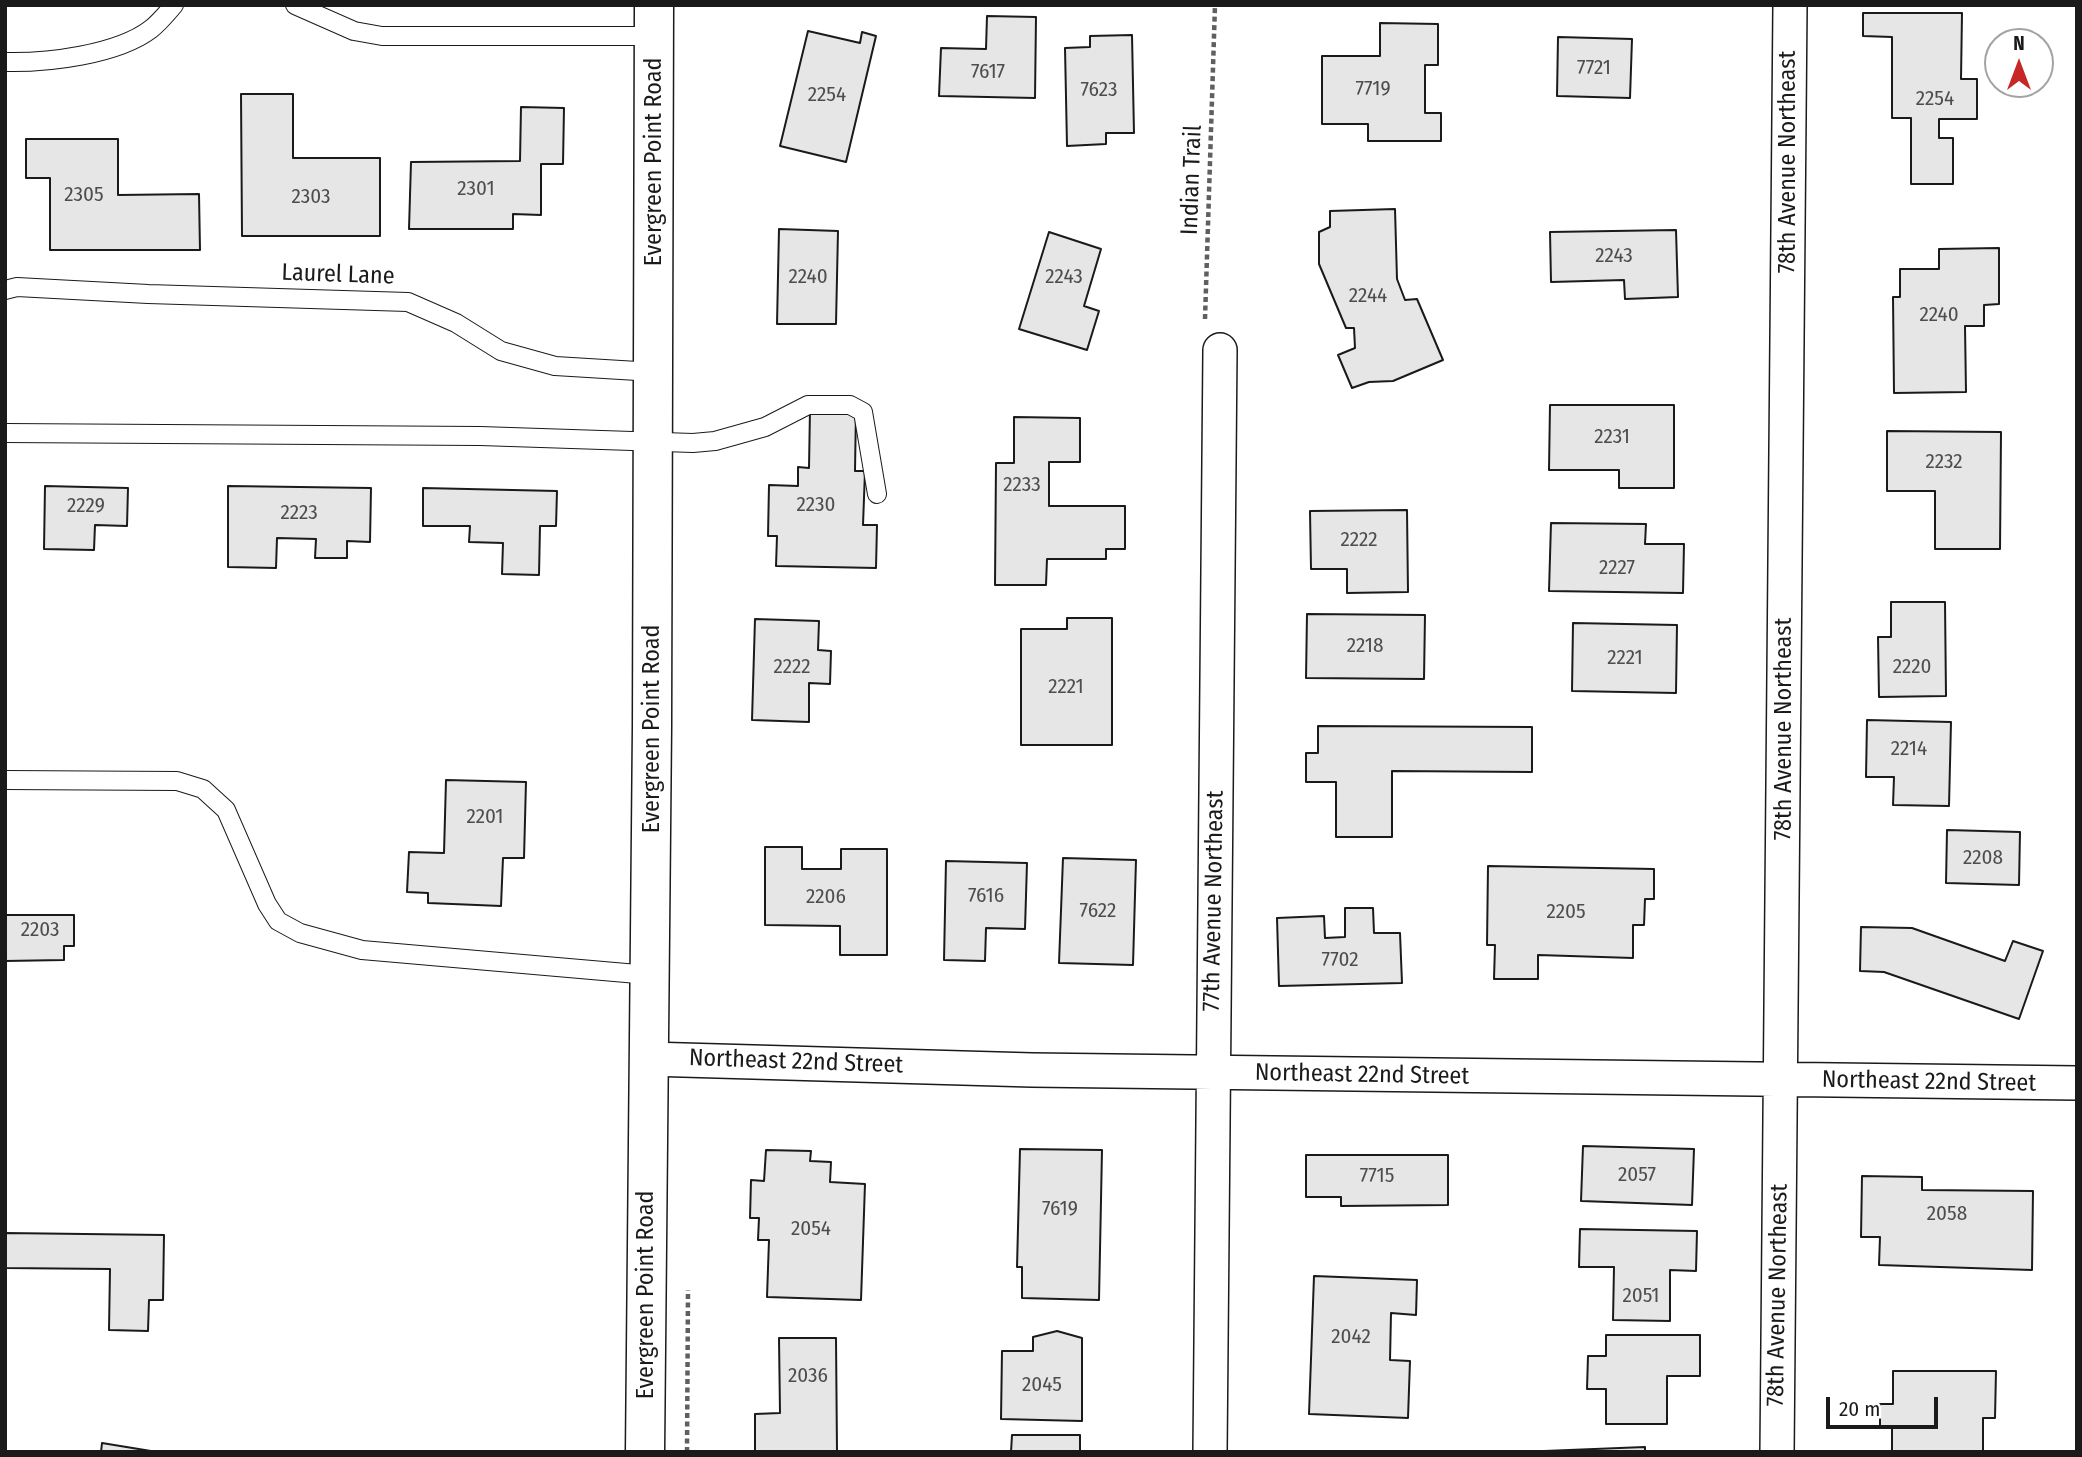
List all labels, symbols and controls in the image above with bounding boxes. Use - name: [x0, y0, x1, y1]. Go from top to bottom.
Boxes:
- north arrow: [1984, 28, 2054, 98]
- text: N: [2013, 32, 2025, 55]
- street label: 78th Avenue Northeast: [1774, 51, 1802, 273]
- house number: 7721: [1577, 55, 1611, 81]
- street label: Evergreen Point Road: [640, 58, 668, 266]
- house number: 7617: [971, 59, 1005, 85]
- house number: 7719: [1355, 76, 1391, 102]
- house number: 7623: [1081, 77, 1117, 103]
- house number: 2254: [808, 82, 846, 108]
- house number: 2254: [1916, 86, 1954, 112]
- street label: Indian Trail: [1176, 124, 1208, 236]
- house number: 2301: [457, 176, 495, 202]
- house number: 2305: [64, 182, 104, 208]
- house number: 2303: [292, 184, 330, 210]
- house number: 2243: [1595, 243, 1633, 269]
- street label: Laurel Lane: [281, 259, 395, 291]
- house number: 2240: [788, 264, 828, 290]
- house number: 2243: [1045, 264, 1083, 290]
- house number: 2244: [1349, 283, 1387, 309]
- house number: 2240: [1919, 302, 1959, 328]
- house number: 2231: [1594, 424, 1630, 450]
- house number: 2232: [1925, 449, 1963, 475]
- house number: 2233: [1003, 472, 1041, 498]
- house number: 2230: [797, 492, 835, 518]
- house number: 2229: [67, 493, 105, 519]
- house number: 2223: [280, 500, 318, 526]
- house number: 2222: [1340, 527, 1378, 553]
- house number: 2227: [1599, 555, 1635, 581]
- street label: 78th Avenue Northeast: [1770, 618, 1798, 840]
- street label: Evergreen Point Road: [638, 625, 666, 833]
- house number: 2218: [1347, 633, 1383, 659]
- house number: 2221: [1607, 645, 1643, 671]
- house number: 2222: [773, 654, 811, 680]
- house number: 2220: [1893, 654, 1931, 680]
- house number: 2221: [1048, 674, 1084, 700]
- house number: 2214: [1891, 736, 1927, 762]
- street label: 77th Avenue Northeast: [1198, 790, 1230, 1012]
- house number: 2201: [466, 804, 504, 830]
- house number: 2208: [1963, 845, 2003, 871]
- house number: 7616: [968, 883, 1004, 909]
- house number: 2206: [806, 884, 846, 910]
- house number: 7622: [1080, 898, 1116, 924]
- house number: 2205: [1546, 899, 1586, 925]
- house number: 2203: [21, 917, 59, 943]
- house number: 7702: [1322, 947, 1358, 973]
- street label: Northeast 22nd Street: [688, 1044, 904, 1080]
- street label: Northeast 22nd Street: [1255, 1059, 1469, 1091]
- street label: Northeast 22nd Street: [1822, 1066, 2036, 1098]
- house number: 2057: [1618, 1162, 1656, 1188]
- house number: 7715: [1360, 1163, 1394, 1189]
- street label: 78th Avenue Northeast: [1762, 1183, 1794, 1407]
- street label: Evergreen Point Road: [632, 1191, 660, 1399]
- house number: 7619: [1042, 1196, 1078, 1222]
- house number: 2058: [1927, 1201, 1967, 1227]
- house number: 2054: [791, 1216, 831, 1242]
- house number: 2051: [1622, 1283, 1660, 1309]
- house number: 2042: [1331, 1324, 1371, 1350]
- house number: 2036: [788, 1363, 828, 1389]
- house number: 2045: [1022, 1372, 1062, 1398]
- scale bar: [1830, 1384, 1942, 1428]
- text: 20 m: [1839, 1396, 1880, 1422]

